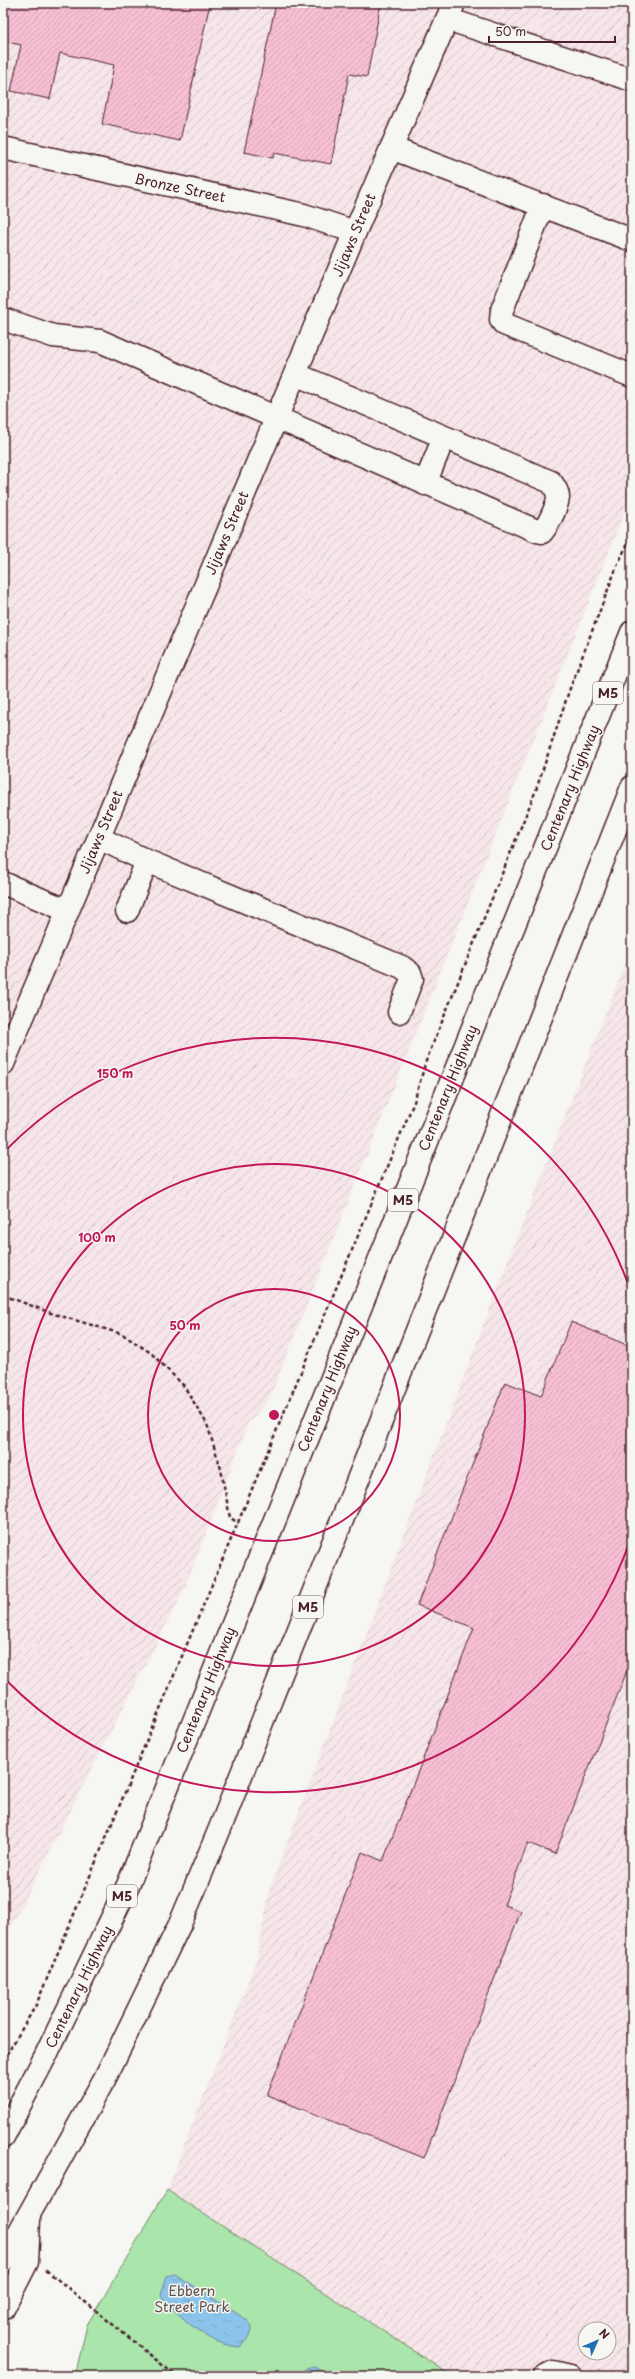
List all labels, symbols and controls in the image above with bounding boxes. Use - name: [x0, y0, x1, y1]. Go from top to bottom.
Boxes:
- scale bar: [489, 18, 615, 44]
- text: 50 m: [495, 22, 526, 40]
- street label: Bronze Street: [133, 168, 228, 207]
- street label: Jijaws Street: [327, 190, 381, 280]
- street label: Jijaws Street: [200, 488, 254, 578]
- road number: M5: [593, 682, 623, 704]
- street label: Centenary Highway: [535, 722, 604, 854]
- street label: Jijaws Street: [74, 787, 128, 877]
- street label: Centenary Highway: [413, 1022, 482, 1154]
- text: 150 m: [97, 1064, 133, 1082]
- road number: M5: [388, 1189, 418, 1211]
- text: 100 m: [78, 1228, 116, 1246]
- text: 50 m: [169, 1316, 201, 1334]
- street label: Centenary Highway: [292, 1323, 361, 1455]
- centre of rings: [267, 1408, 281, 1422]
- road number: M5: [293, 1596, 323, 1618]
- street label: Centenary Highway: [171, 1624, 240, 1756]
- road number: M5: [107, 1885, 137, 1907]
- street label: Centenary Highway: [40, 1922, 117, 2052]
- park label: Ebbern Street Park: [154, 2280, 231, 2317]
- north arrow: [577, 2321, 617, 2361]
- text: N: [595, 2324, 614, 2343]

